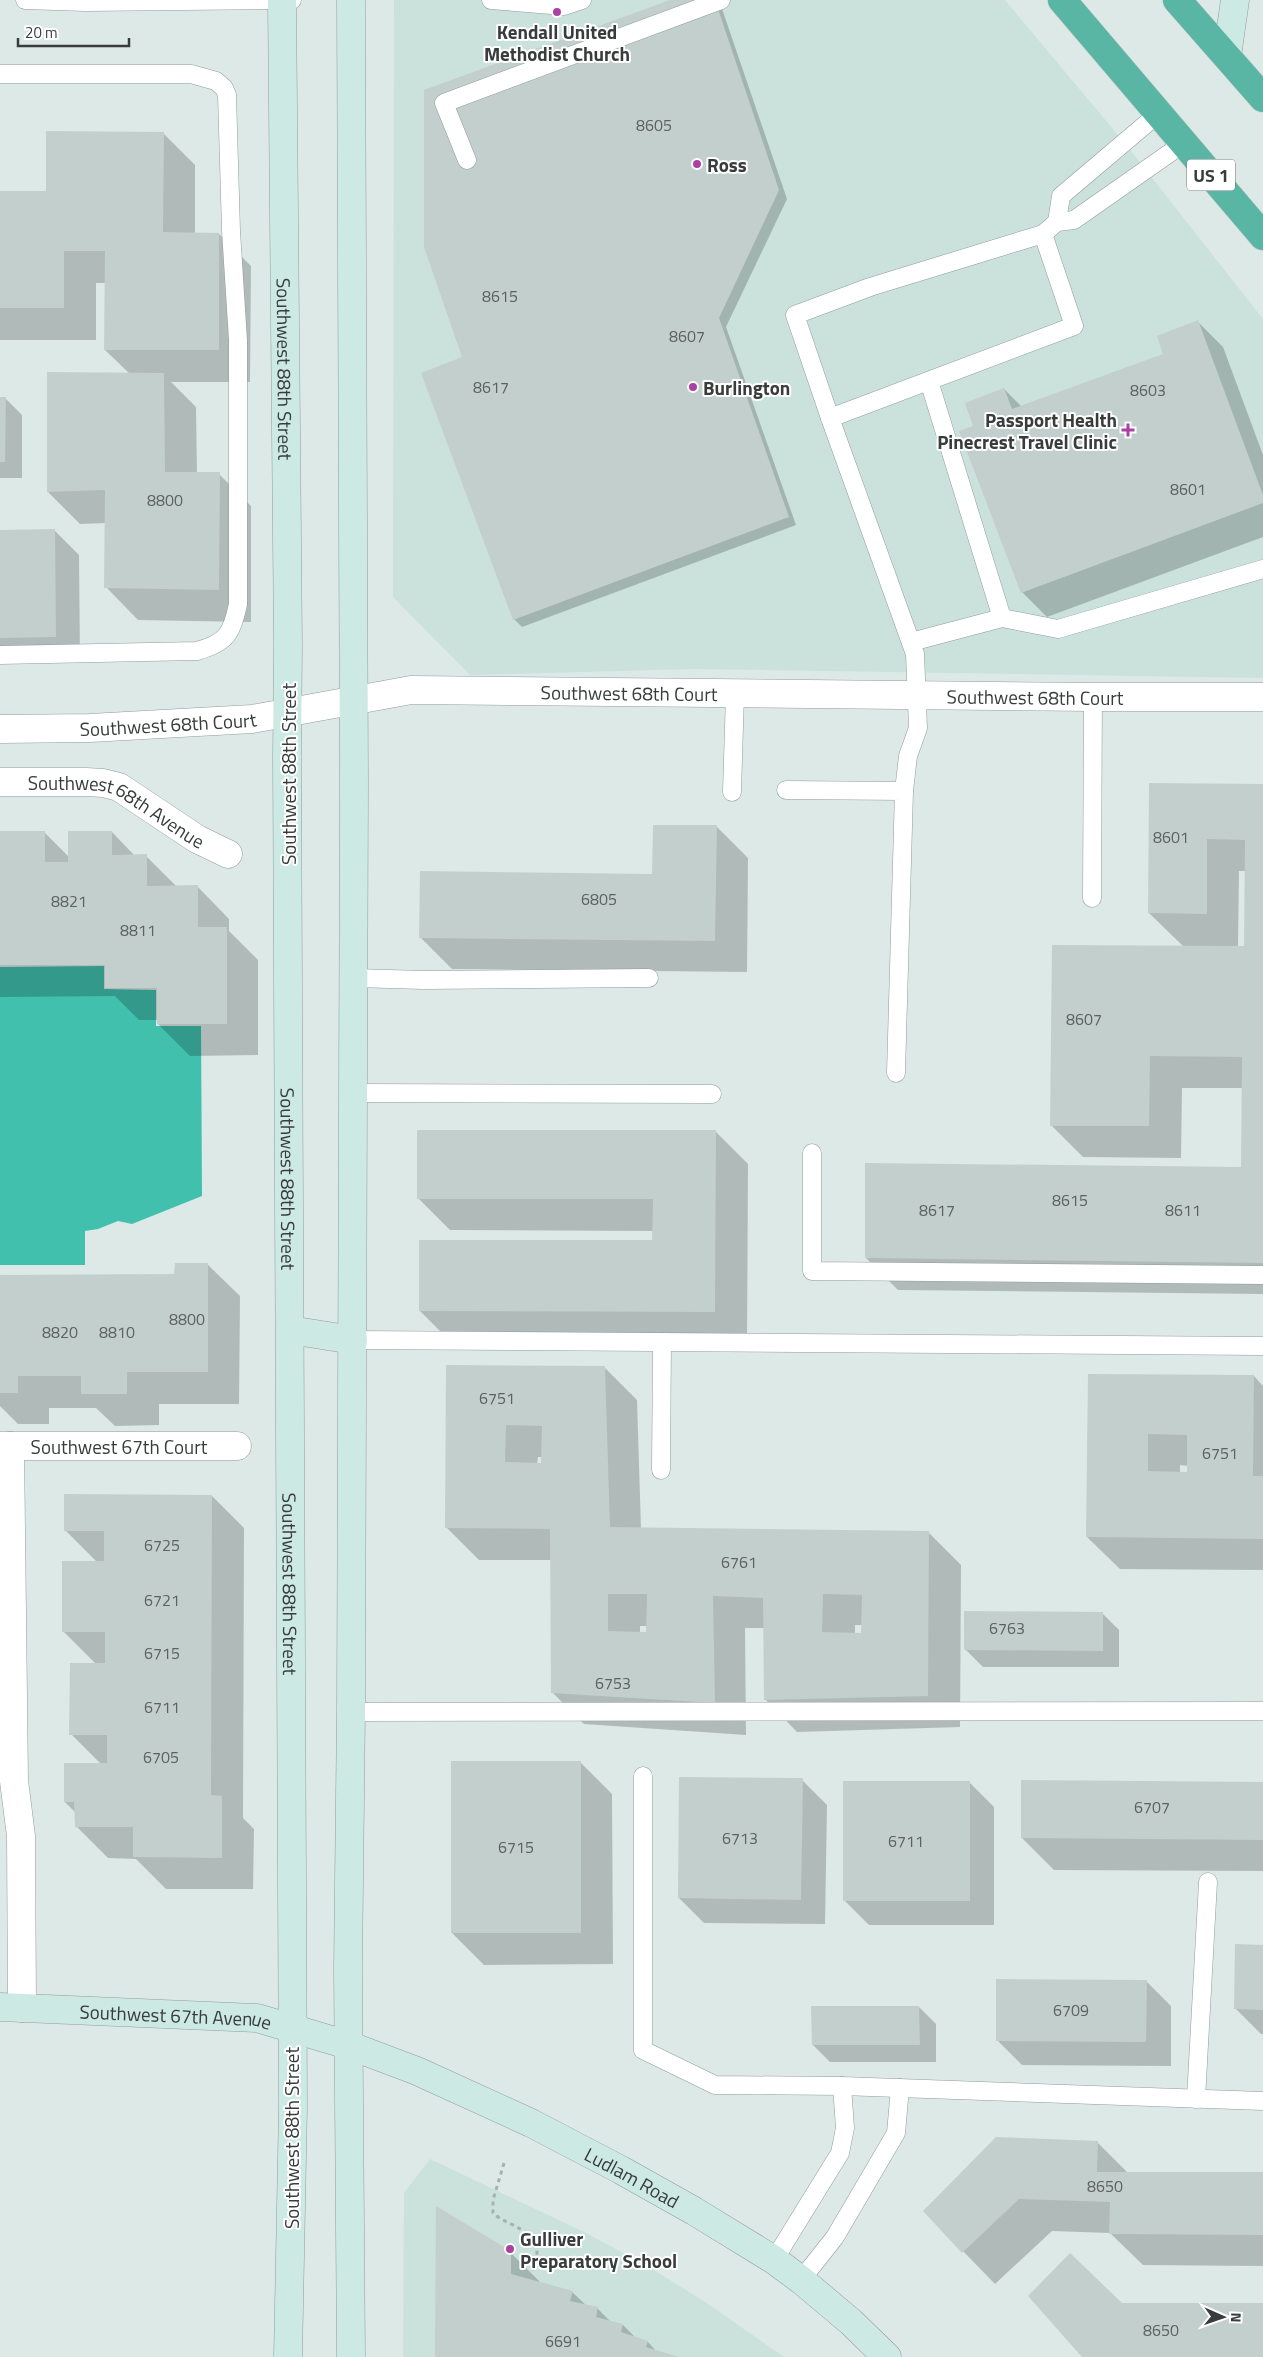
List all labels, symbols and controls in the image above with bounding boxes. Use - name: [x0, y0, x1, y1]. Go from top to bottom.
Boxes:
- marker: Kendall United Methodist Church: [551, 6, 563, 18]
- scale bar: [18, 15, 129, 47]
- place label: Kendall United Methodist Church: [484, 17, 630, 68]
- text: 20 m: [25, 21, 58, 44]
- house number: 8605: [636, 113, 672, 137]
- place label: Ross: [707, 150, 747, 179]
- marker: Ross: [691, 158, 703, 170]
- road number: US 1: [1187, 160, 1235, 190]
- street label: Southwest 88th Street: [270, 278, 301, 461]
- house number: 8615: [482, 284, 518, 308]
- house number: 8607: [669, 324, 705, 348]
- place label: Burlington: [703, 373, 790, 402]
- house number: 8617: [473, 375, 509, 399]
- house number: 8603: [1130, 378, 1166, 402]
- marker: Burlington: [687, 381, 699, 393]
- place label: Passport Health Pinecrest Travel Clinic: [937, 405, 1117, 456]
- marker: Passport Health Pinecrest Travel Clinic: [1121, 423, 1135, 437]
- house number: 8601: [1170, 477, 1206, 501]
- house number: 8800: [147, 488, 183, 512]
- street label: Southwest 68th Court: [541, 677, 718, 708]
- street label: Southwest 68th Court: [947, 681, 1124, 712]
- street label: Southwest 88th Street: [274, 683, 303, 865]
- street label: Southwest 68th Court: [79, 704, 259, 743]
- street label: Southwest 68th Avenue: [28, 768, 210, 855]
- house number: 8601: [1153, 825, 1189, 849]
- house number: 6805: [581, 887, 617, 911]
- house number: 8821: [51, 889, 87, 913]
- house number: 8811: [120, 918, 156, 942]
- house number: 8607: [1066, 1007, 1102, 1031]
- street label: Southwest 88th Street: [274, 1088, 304, 1271]
- house number: 8615: [1052, 1188, 1088, 1212]
- house number: 8617: [919, 1198, 955, 1222]
- house number: 8611: [1165, 1198, 1201, 1222]
- house number: 8800: [169, 1307, 205, 1331]
- house number: 8820: [42, 1320, 78, 1344]
- house number: 8810: [99, 1320, 135, 1344]
- house number: 6751: [479, 1386, 515, 1410]
- street label: Southwest 67th Court: [31, 1432, 208, 1461]
- house number: 6751: [1202, 1441, 1238, 1465]
- street label: Southwest 88th Street: [276, 1493, 306, 1676]
- house number: 6725: [144, 1533, 180, 1557]
- house number: 6761: [721, 1550, 757, 1574]
- house number: 6721: [144, 1588, 180, 1612]
- house number: 6763: [989, 1616, 1025, 1640]
- house number: 6715: [144, 1641, 180, 1665]
- house number: 6753: [595, 1671, 631, 1695]
- house number: 6711: [144, 1695, 180, 1719]
- house number: 6705: [143, 1745, 179, 1769]
- house number: 6707: [1134, 1795, 1170, 1819]
- house number: 6713: [722, 1826, 758, 1850]
- house number: 6711: [888, 1829, 924, 1853]
- house number: 6715: [498, 1835, 534, 1859]
- street label: Southwest 67th Avenue: [79, 1996, 276, 2036]
- house number: 6709: [1053, 1998, 1089, 2022]
- street label: Southwest 88th Street: [277, 2047, 306, 2229]
- street label: Ludlam Road: [580, 2139, 685, 2215]
- house number: 8650: [1087, 2174, 1123, 2198]
- place label: Gulliver Preparatory School: [520, 2224, 677, 2275]
- marker: Gulliver Preparatory School: [504, 2243, 516, 2255]
- north arrow: [1198, 2292, 1248, 2342]
- text: N: [1226, 2312, 1247, 2323]
- house number: 8650: [1143, 2318, 1179, 2342]
- house number: 6691: [545, 2329, 581, 2353]

